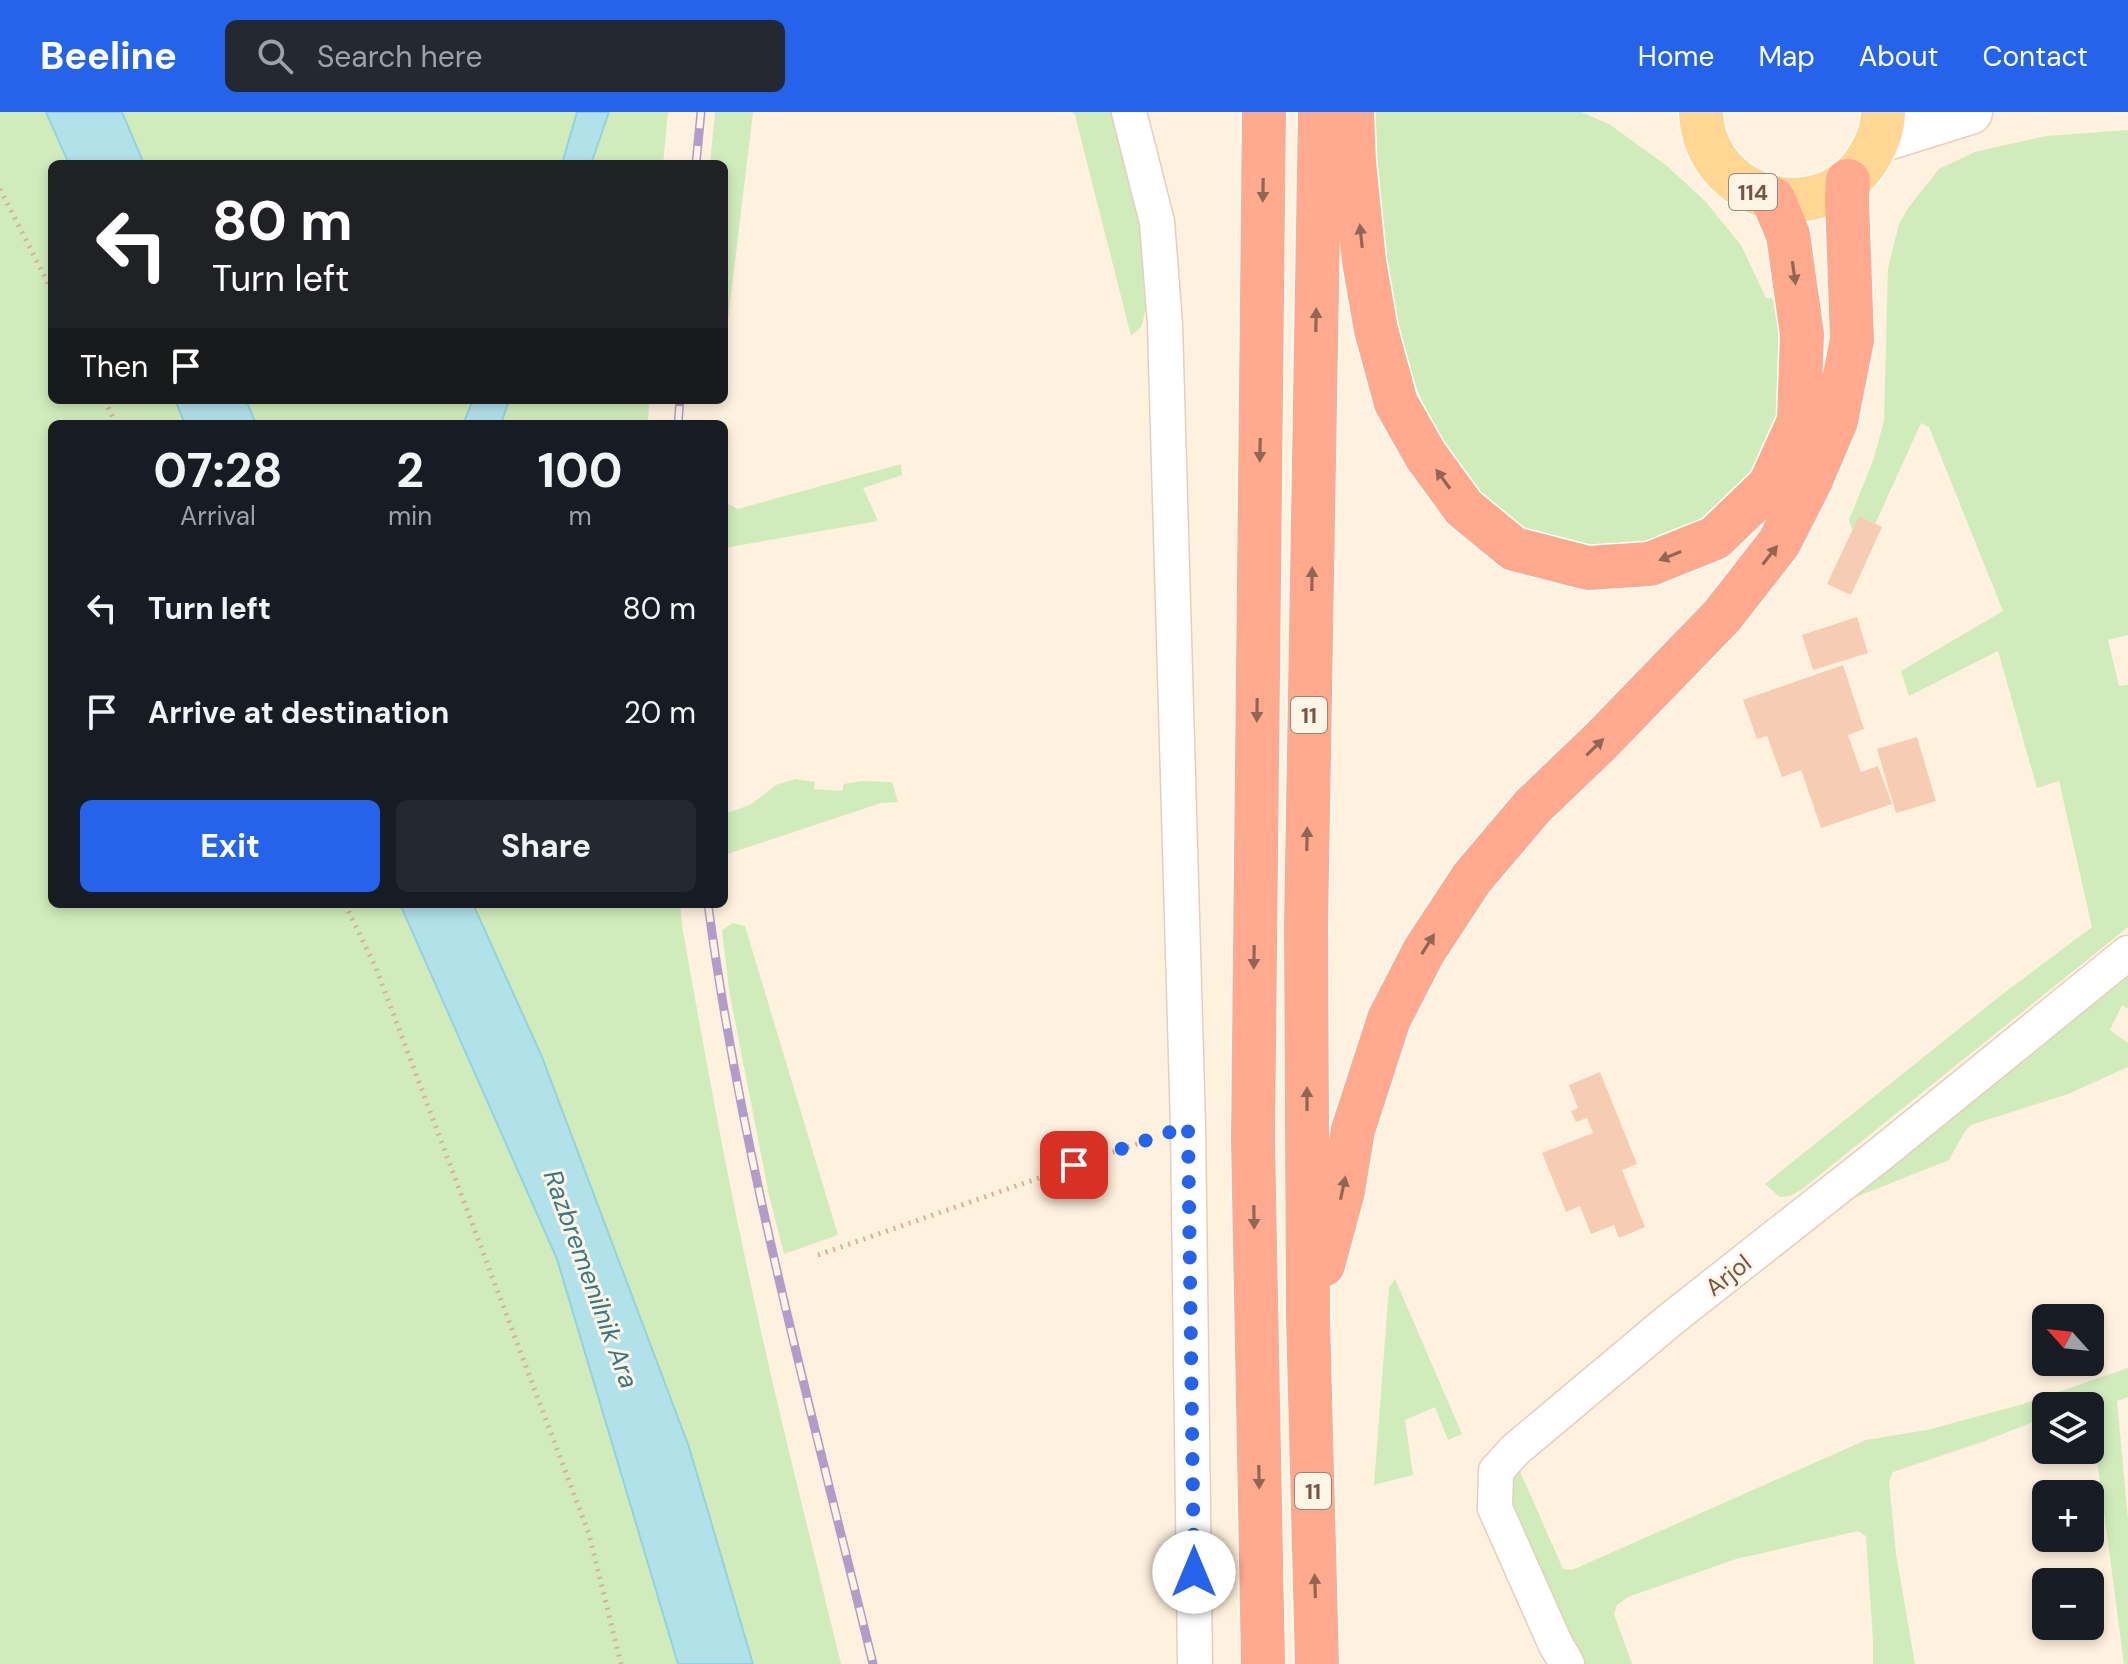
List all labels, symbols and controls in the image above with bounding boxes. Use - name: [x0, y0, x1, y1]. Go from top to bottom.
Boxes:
- search box: [225, 20, 785, 92]
- text: Beeline: [40, 31, 177, 81]
- icon: search: [253, 34, 297, 78]
- text: Search here: [317, 37, 482, 76]
- text: Home: [1638, 38, 1714, 75]
- text: Map: [1758, 38, 1815, 75]
- text: About: [1859, 38, 1938, 75]
- text: Contact: [1982, 38, 2088, 75]
- road number: 114: [1729, 174, 1777, 210]
- one-way arrow: [1257, 178, 1269, 203]
- text: 80 m: [212, 184, 353, 257]
- icon: left: [80, 192, 184, 296]
- one-way arrow: [1354, 223, 1367, 248]
- text: Turn left: [212, 255, 349, 302]
- one-way arrow: [1788, 261, 1801, 286]
- one-way arrow: [1310, 307, 1323, 332]
- icon: arrive: [164, 344, 208, 388]
- text: Then: [80, 347, 148, 386]
- one-way arrow: [1254, 438, 1266, 463]
- text: 07:28: [153, 439, 283, 502]
- text: 2: [396, 439, 424, 502]
- text: 100: [538, 439, 623, 502]
- one-way arrow: [1435, 469, 1451, 490]
- text: Arrival: [180, 499, 256, 533]
- text: min: [388, 499, 432, 533]
- text: m: [569, 499, 592, 533]
- one-way arrow: [1762, 545, 1778, 565]
- one-way arrow: [1658, 550, 1682, 563]
- one-way arrow: [1306, 566, 1318, 591]
- icon: left: [80, 586, 124, 630]
- text: Turn left: [148, 589, 271, 628]
- text: 80 m: [623, 589, 696, 628]
- icon: arrive: [80, 690, 124, 734]
- text: Arrive at destination: [148, 693, 449, 732]
- text: 20 m: [624, 693, 696, 732]
- road number: 11: [1291, 697, 1327, 733]
- one-way arrow: [1251, 698, 1263, 723]
- one-way arrow: [1586, 738, 1605, 756]
- button: Exit: [80, 800, 380, 892]
- button: Share: [396, 800, 696, 892]
- one-way arrow: [1301, 826, 1314, 851]
- one-way arrow: [1421, 934, 1436, 955]
- one-way arrow: [1248, 945, 1261, 970]
- one-way arrow: [1301, 1086, 1313, 1111]
- pin: [1040, 1131, 1108, 1199]
- icon: arrive: [1052, 1143, 1096, 1187]
- water label: Razbremenilnik Ara: [536, 1165, 646, 1393]
- one-way arrow: [1337, 1175, 1350, 1200]
- one-way arrow: [1248, 1205, 1261, 1230]
- street label: Arjol: [1699, 1247, 1757, 1303]
- north arrow: [2032, 1304, 2104, 1376]
- map controls: [2032, 1304, 2104, 1640]
- button: layers: [2032, 1392, 2104, 1464]
- one-way arrow: [1253, 1465, 1266, 1490]
- road number: 11: [1295, 1473, 1331, 1509]
- button: +: [2032, 1480, 2104, 1552]
- position arrow: [1152, 1530, 1236, 1614]
- button: −: [2032, 1568, 2104, 1640]
- one-way arrow: [1309, 1573, 1322, 1598]

